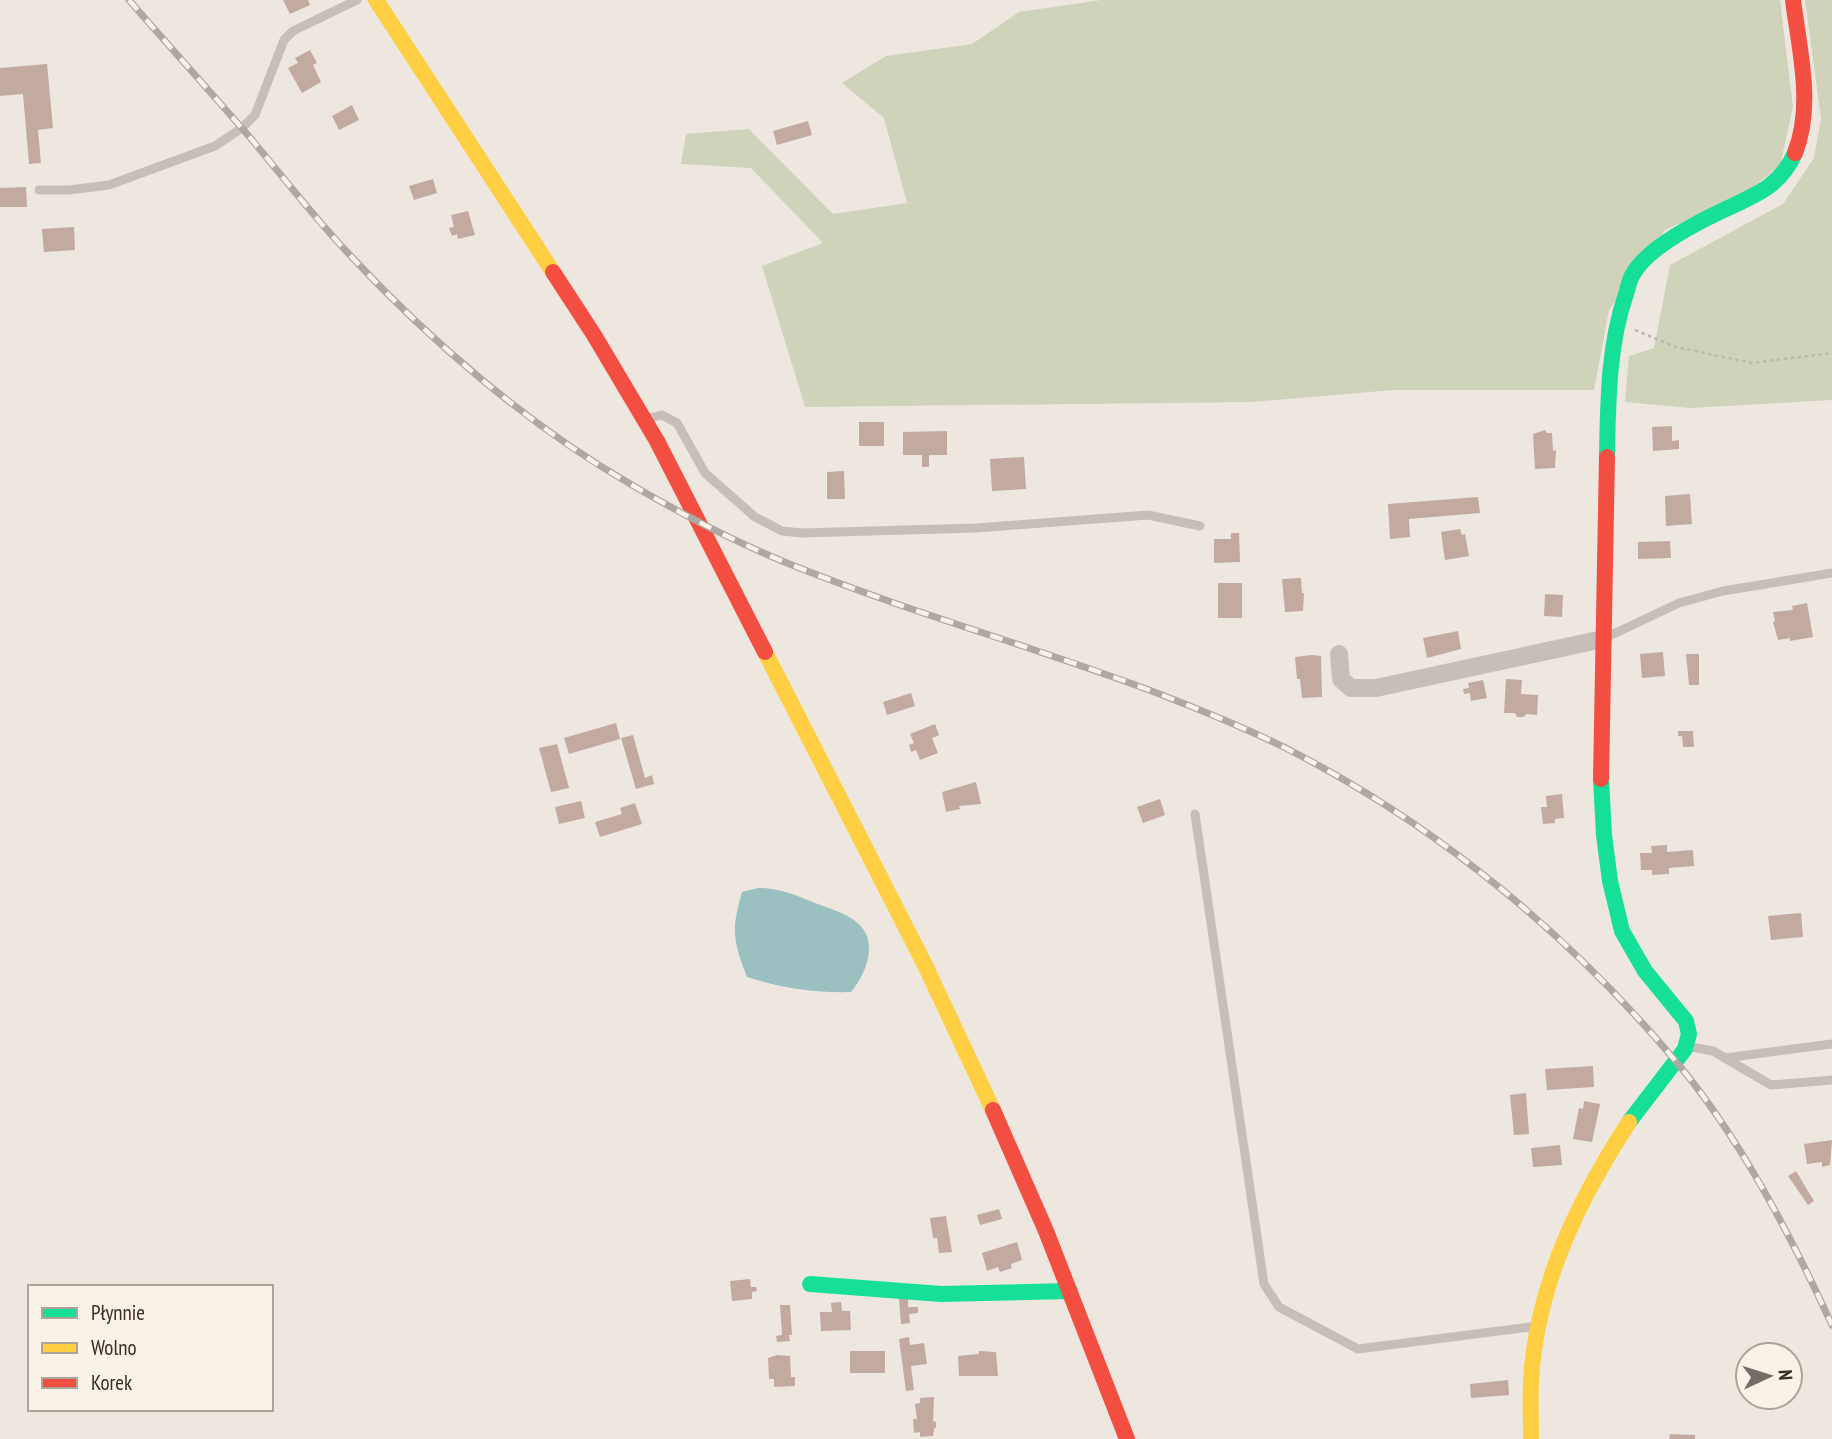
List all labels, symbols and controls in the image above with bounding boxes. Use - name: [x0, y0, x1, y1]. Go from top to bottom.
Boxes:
- legend: [28, 1285, 273, 1411]
- text: Płynnie: [91, 1299, 145, 1326]
- text: Wolno: [91, 1334, 137, 1361]
- north arrow: [1734, 1341, 1804, 1411]
- text: Korek: [91, 1369, 132, 1396]
- text: N: [1774, 1369, 1798, 1381]

